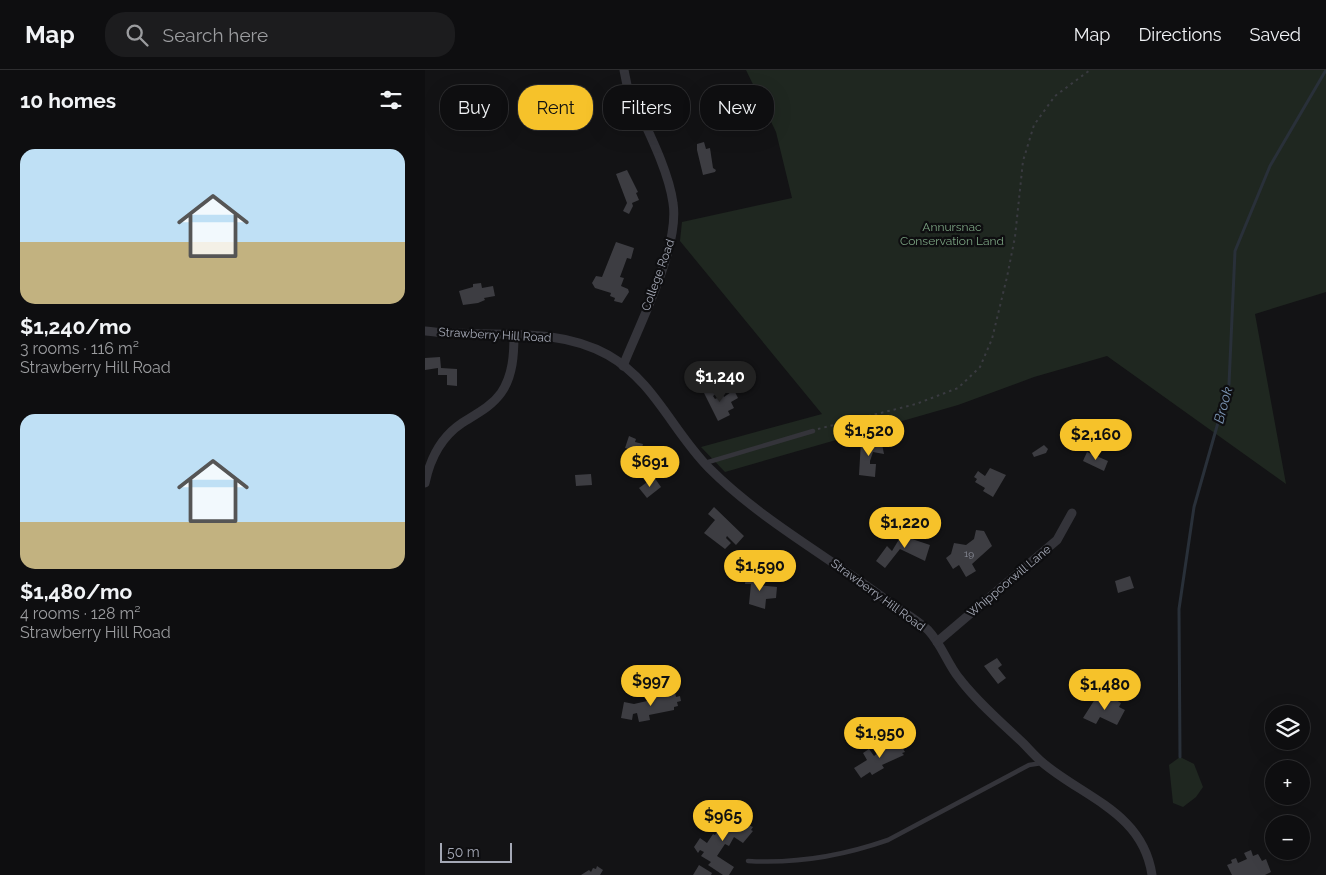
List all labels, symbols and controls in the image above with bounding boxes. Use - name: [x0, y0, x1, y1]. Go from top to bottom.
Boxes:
- search box: [105, 12, 455, 57]
- text: Map: [25, 20, 75, 49]
- icon: search: [123, 21, 151, 49]
- text: Search here: [163, 24, 268, 46]
- text: Map: [1074, 24, 1110, 45]
- text: Directions: [1138, 24, 1222, 45]
- text: Saved: [1250, 24, 1301, 45]
- chip: Buy: [440, 85, 508, 130]
- chip: Rent: [518, 85, 593, 130]
- chip: Filters: [603, 85, 690, 130]
- chip: New: [700, 85, 774, 130]
- icon: filters: [377, 86, 405, 114]
- text: 10 homes: [20, 88, 116, 113]
- icon: home: [168, 181, 258, 271]
- park label: Annursnac Conservation Land: [900, 220, 1004, 248]
- street label: College Road: [639, 237, 677, 313]
- text: $1,240/mo: [20, 314, 131, 339]
- street label: Strawberry Hill Road: [438, 325, 552, 345]
- text: 3 rooms · 116 m²: [20, 339, 139, 358]
- text: Strawberry Hill Road: [20, 358, 171, 377]
- pin: $1,240: [679, 360, 761, 403]
- text: $1,240: [695, 367, 745, 386]
- water label: Brook: [1210, 385, 1236, 425]
- pin: $1,520: [828, 414, 910, 457]
- pin: $2,160: [1055, 418, 1137, 461]
- text: $1,520: [844, 421, 894, 440]
- text: $2,160: [1071, 425, 1121, 444]
- icon: home: [168, 446, 258, 536]
- pin: $691: [620, 446, 680, 488]
- text: $691: [631, 452, 669, 471]
- pin: $1,220: [864, 506, 946, 549]
- text: $1,220: [880, 513, 930, 532]
- street label: Whippoorwill Lane: [964, 542, 1054, 620]
- house number: 19: [964, 548, 974, 559]
- pin: $1,590: [719, 550, 801, 592]
- text: $1,590: [735, 556, 785, 575]
- street label: Strawberry Hill Road: [828, 556, 928, 634]
- text: $1,480/mo: [20, 579, 132, 604]
- text: 4 rooms · 128 m²: [20, 604, 141, 623]
- text: Strawberry Hill Road: [20, 623, 171, 642]
- pin: $997: [621, 664, 681, 707]
- pin: $1,480: [1064, 668, 1146, 711]
- text: $997: [632, 671, 670, 690]
- text: $1,480: [1080, 675, 1130, 694]
- map controls: [1265, 705, 1310, 860]
- button: layers: [1265, 705, 1310, 750]
- pin: $1,950: [839, 716, 921, 759]
- text: $1,950: [855, 723, 905, 742]
- button: +: [1265, 760, 1310, 805]
- pin: $965: [693, 800, 753, 842]
- text: $965: [704, 806, 742, 825]
- button: −: [1265, 815, 1310, 860]
- scale bar: [440, 840, 513, 863]
- text: 50 m: [447, 844, 480, 860]

